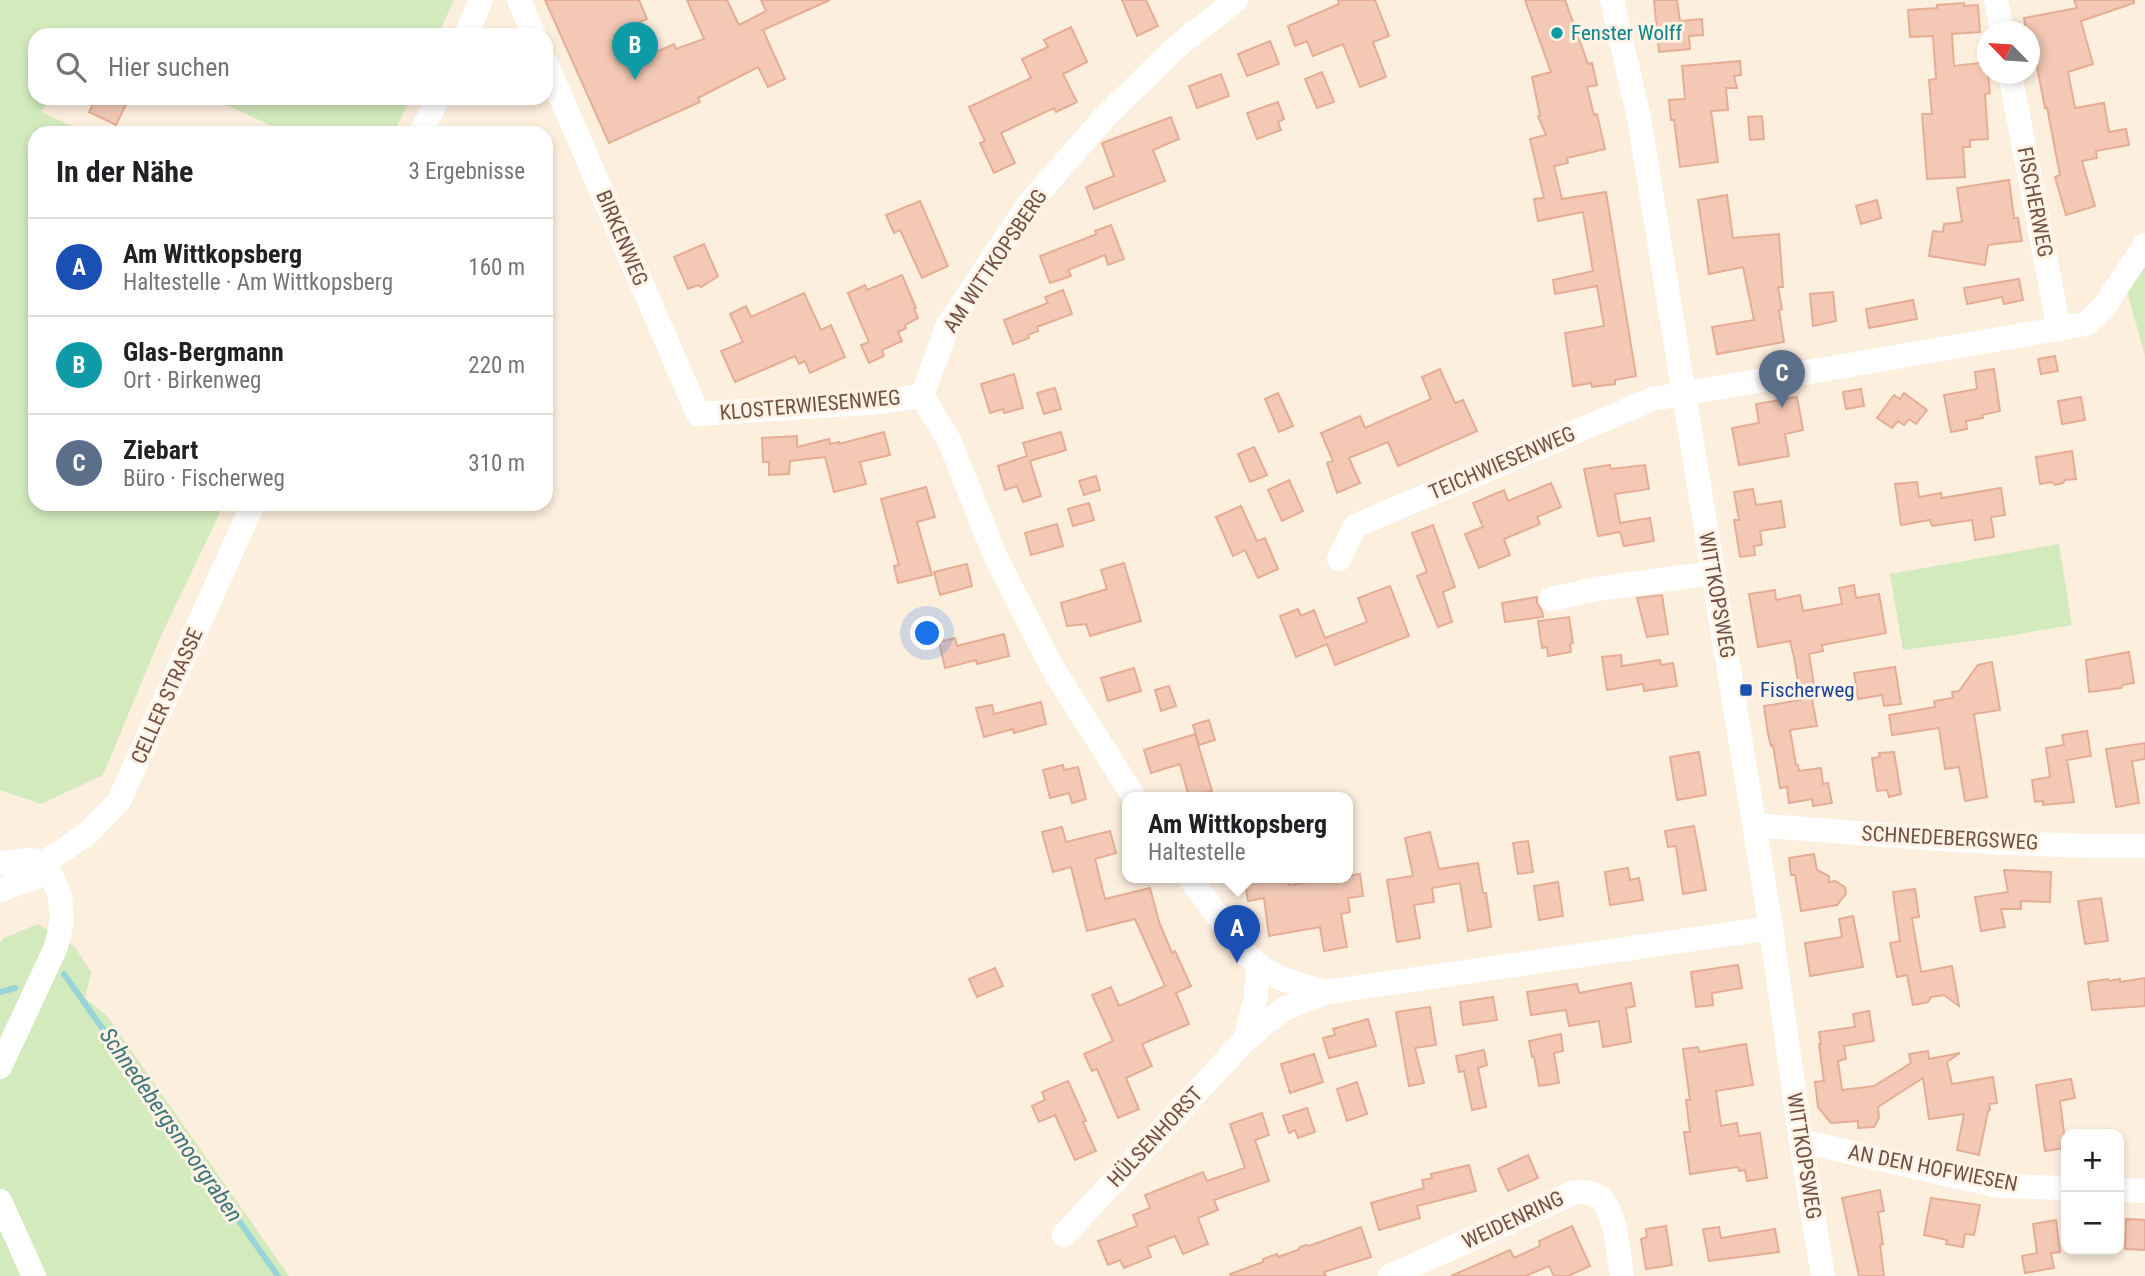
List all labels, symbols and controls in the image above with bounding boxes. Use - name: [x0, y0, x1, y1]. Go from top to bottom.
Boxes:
- place label: Fenster Wolff: [1571, 21, 1682, 45]
- north arrow: [1977, 21, 2040, 84]
- pin: B: [612, 22, 658, 80]
- marker: Fenster Wolff: [1549, 25, 1565, 41]
- search box: [28, 28, 553, 105]
- icon: search: [52, 48, 90, 86]
- text: Hier suchen: [108, 52, 230, 82]
- street label: FISCHERWEG: [2013, 145, 2057, 259]
- text: In der Nähe: [56, 154, 193, 189]
- text: 3 Ergebnisse: [408, 158, 525, 185]
- street label: AM WITTKOPSBERG: [938, 185, 1052, 337]
- street label: BIRKENWEG: [591, 187, 653, 289]
- text: Am Wittkopsberg: [123, 239, 302, 269]
- text: A: [72, 254, 86, 281]
- text: 160 m: [468, 254, 525, 281]
- text: Haltestelle · Am Wittkopsberg: [123, 269, 393, 296]
- text: Glas-Bergmann: [123, 337, 284, 367]
- pin: C: [1759, 350, 1805, 408]
- text: B: [73, 352, 85, 379]
- text: 220 m: [468, 352, 525, 379]
- text: Ort · Birkenweg: [123, 367, 261, 394]
- street label: KLOSTERWIESENWEG: [718, 385, 902, 425]
- street label: TEICHWIESENWEG: [1425, 421, 1579, 505]
- text: Ziebart: [123, 435, 198, 465]
- text: C: [72, 450, 86, 477]
- text: 310 m: [468, 450, 525, 477]
- text: Büro · Fischerweg: [123, 465, 285, 492]
- street label: WITTKOPSWEG: [1694, 530, 1740, 660]
- your location: [910, 616, 944, 650]
- street label: CELLER STRASSE: [126, 624, 208, 768]
- place label: Fischerweg: [1760, 678, 1855, 702]
- marker: Fischerweg: [1738, 682, 1754, 698]
- popup: [1122, 792, 1353, 883]
- text: Am Wittkopsberg: [1148, 809, 1327, 839]
- street label: SCHNEDEBERGSWEG: [1861, 821, 2039, 855]
- text: Haltestelle: [1148, 839, 1246, 866]
- pin: A: [1214, 905, 1260, 963]
- water label: Schnedebergsmoorgraben: [94, 1023, 248, 1227]
- street label: HÜLSENHORST: [1103, 1082, 1207, 1192]
- street label: WITTKOPSWEG: [1782, 1091, 1826, 1221]
- map controls: [2061, 1129, 2124, 1255]
- button: +: [2061, 1129, 2124, 1192]
- street label: AN DEN HOFWIESEN: [1846, 1140, 2020, 1196]
- street label: WEIDENRING: [1459, 1186, 1567, 1254]
- button: −: [2061, 1192, 2124, 1255]

